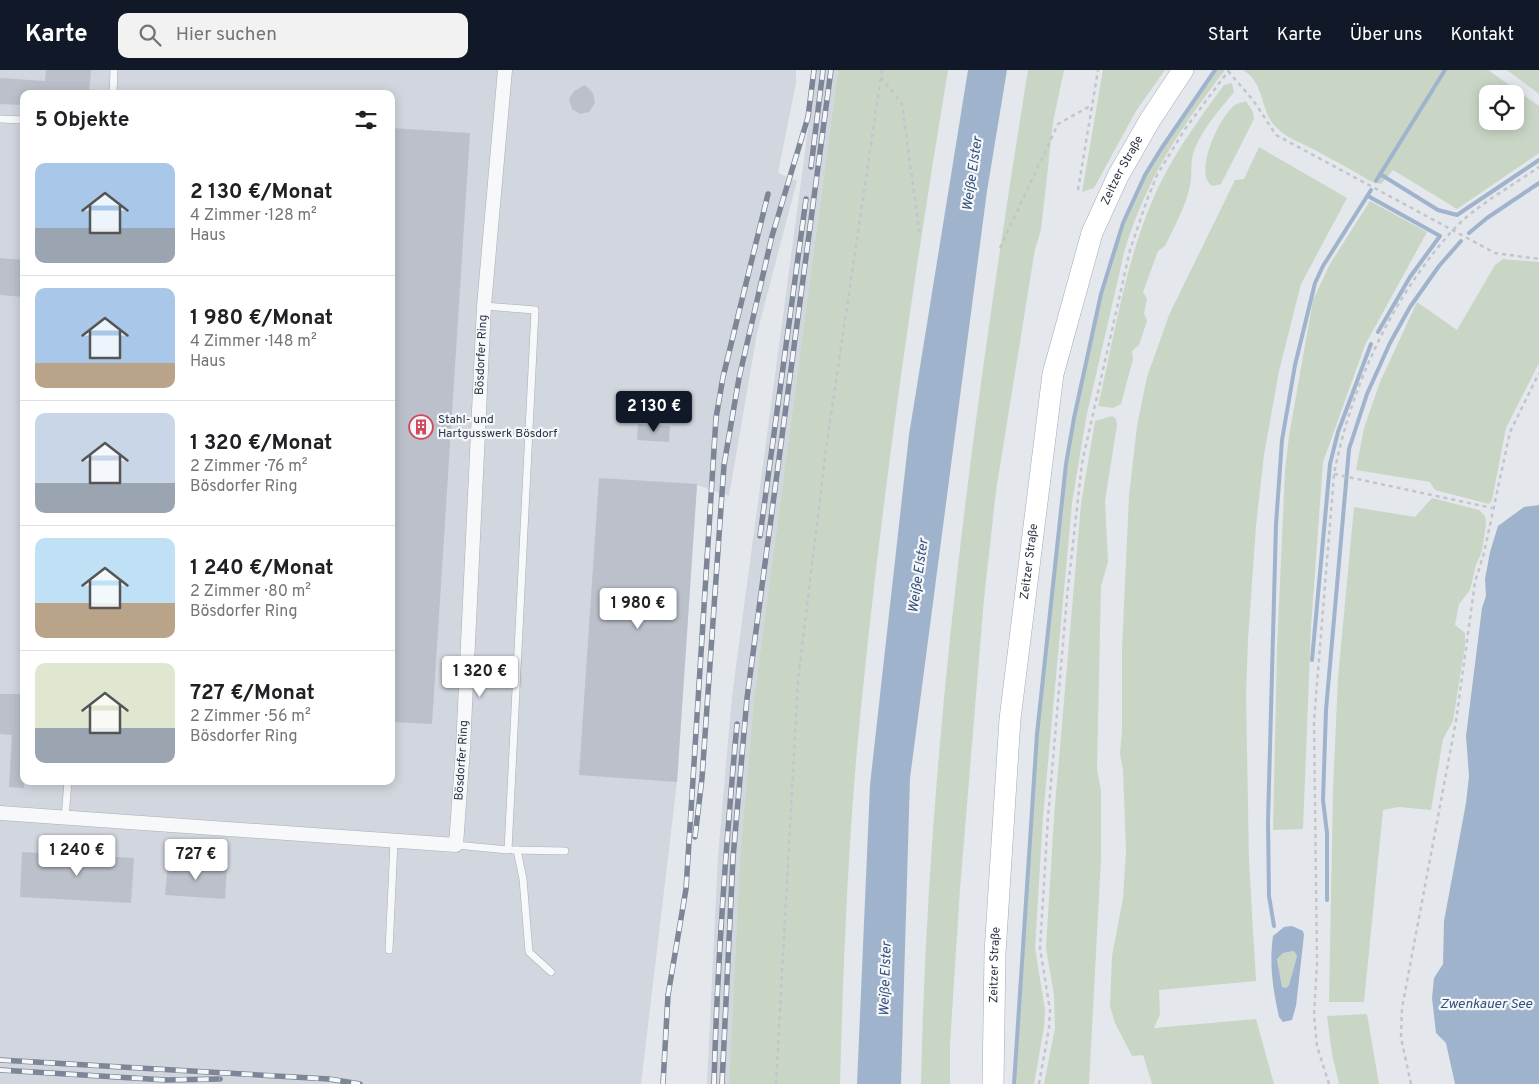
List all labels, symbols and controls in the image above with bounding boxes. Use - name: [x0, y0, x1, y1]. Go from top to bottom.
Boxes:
- search box: [118, 13, 468, 58]
- text: Karte: [25, 20, 88, 50]
- icon: search: [136, 21, 164, 49]
- text: Hier suchen: [176, 23, 277, 47]
- text: Start: [1208, 24, 1249, 47]
- text: Karte: [1277, 24, 1322, 47]
- text: Über uns: [1350, 24, 1422, 47]
- text: Kontakt: [1450, 24, 1514, 47]
- map controls: [1479, 85, 1524, 130]
- button: locate: [1479, 85, 1524, 130]
- icon: filters: [352, 106, 380, 134]
- text: 5 Objekte: [35, 107, 129, 134]
- street label: Zeitzer Straße: [1098, 133, 1147, 208]
- water label: Weiße Elster: [959, 134, 987, 212]
- text: 2 130 €/Monat: [190, 179, 332, 206]
- icon: home: [75, 183, 135, 243]
- text: 4 Zimmer · 128 m²: [190, 206, 317, 226]
- text: Haus: [190, 226, 226, 246]
- text: 1 980 €/Monat: [190, 305, 333, 332]
- icon: home: [75, 308, 135, 368]
- street label: Bösdorfer Ring: [472, 314, 492, 395]
- text: 4 Zimmer · 148 m²: [190, 332, 317, 352]
- text: Haus: [190, 352, 226, 372]
- pin: 2 130 €: [608, 390, 700, 433]
- text: 2 130 €: [627, 397, 681, 417]
- place label: Stahl- und Hartgusswerk Bösdorf: [438, 412, 557, 442]
- building icon: Stahl- und Hartgusswerk Bösdorf: [408, 414, 434, 440]
- text: 1 320 €/Monat: [190, 430, 332, 457]
- icon: home: [75, 433, 135, 493]
- text: 2 Zimmer · 76 m²: [190, 457, 308, 477]
- text: Bösdorfer Ring: [190, 477, 297, 497]
- street label: Zeitzer Straße: [1017, 523, 1042, 601]
- water label: Weiße Elster: [905, 536, 933, 614]
- text: 1 240 €/Monat: [190, 555, 334, 582]
- icon: home: [75, 558, 135, 618]
- text: 2 Zimmer · 80 m²: [190, 582, 311, 602]
- pin: 1 980 €: [592, 588, 684, 630]
- text: 1 980 €: [611, 594, 665, 614]
- text: Bösdorfer Ring: [190, 602, 297, 622]
- pin: 1 320 €: [434, 656, 526, 698]
- text: 1 320 €: [453, 662, 507, 682]
- text: 727 €/Monat: [190, 680, 315, 707]
- icon: home: [75, 683, 135, 743]
- text: 2 Zimmer · 56 m²: [190, 707, 311, 727]
- street label: Bösdorfer Ring: [451, 720, 472, 801]
- text: Bösdorfer Ring: [190, 727, 297, 747]
- pin: 1 240 €: [31, 834, 123, 877]
- pin: 727 €: [161, 838, 231, 881]
- text: 1 240 €: [49, 841, 105, 861]
- text: 727 €: [176, 845, 216, 865]
- street label: Zeitzer Straße: [986, 926, 1005, 1003]
- water label: Weiße Elster: [876, 940, 896, 1017]
- water label: Zwenkauer See: [1440, 996, 1533, 1013]

